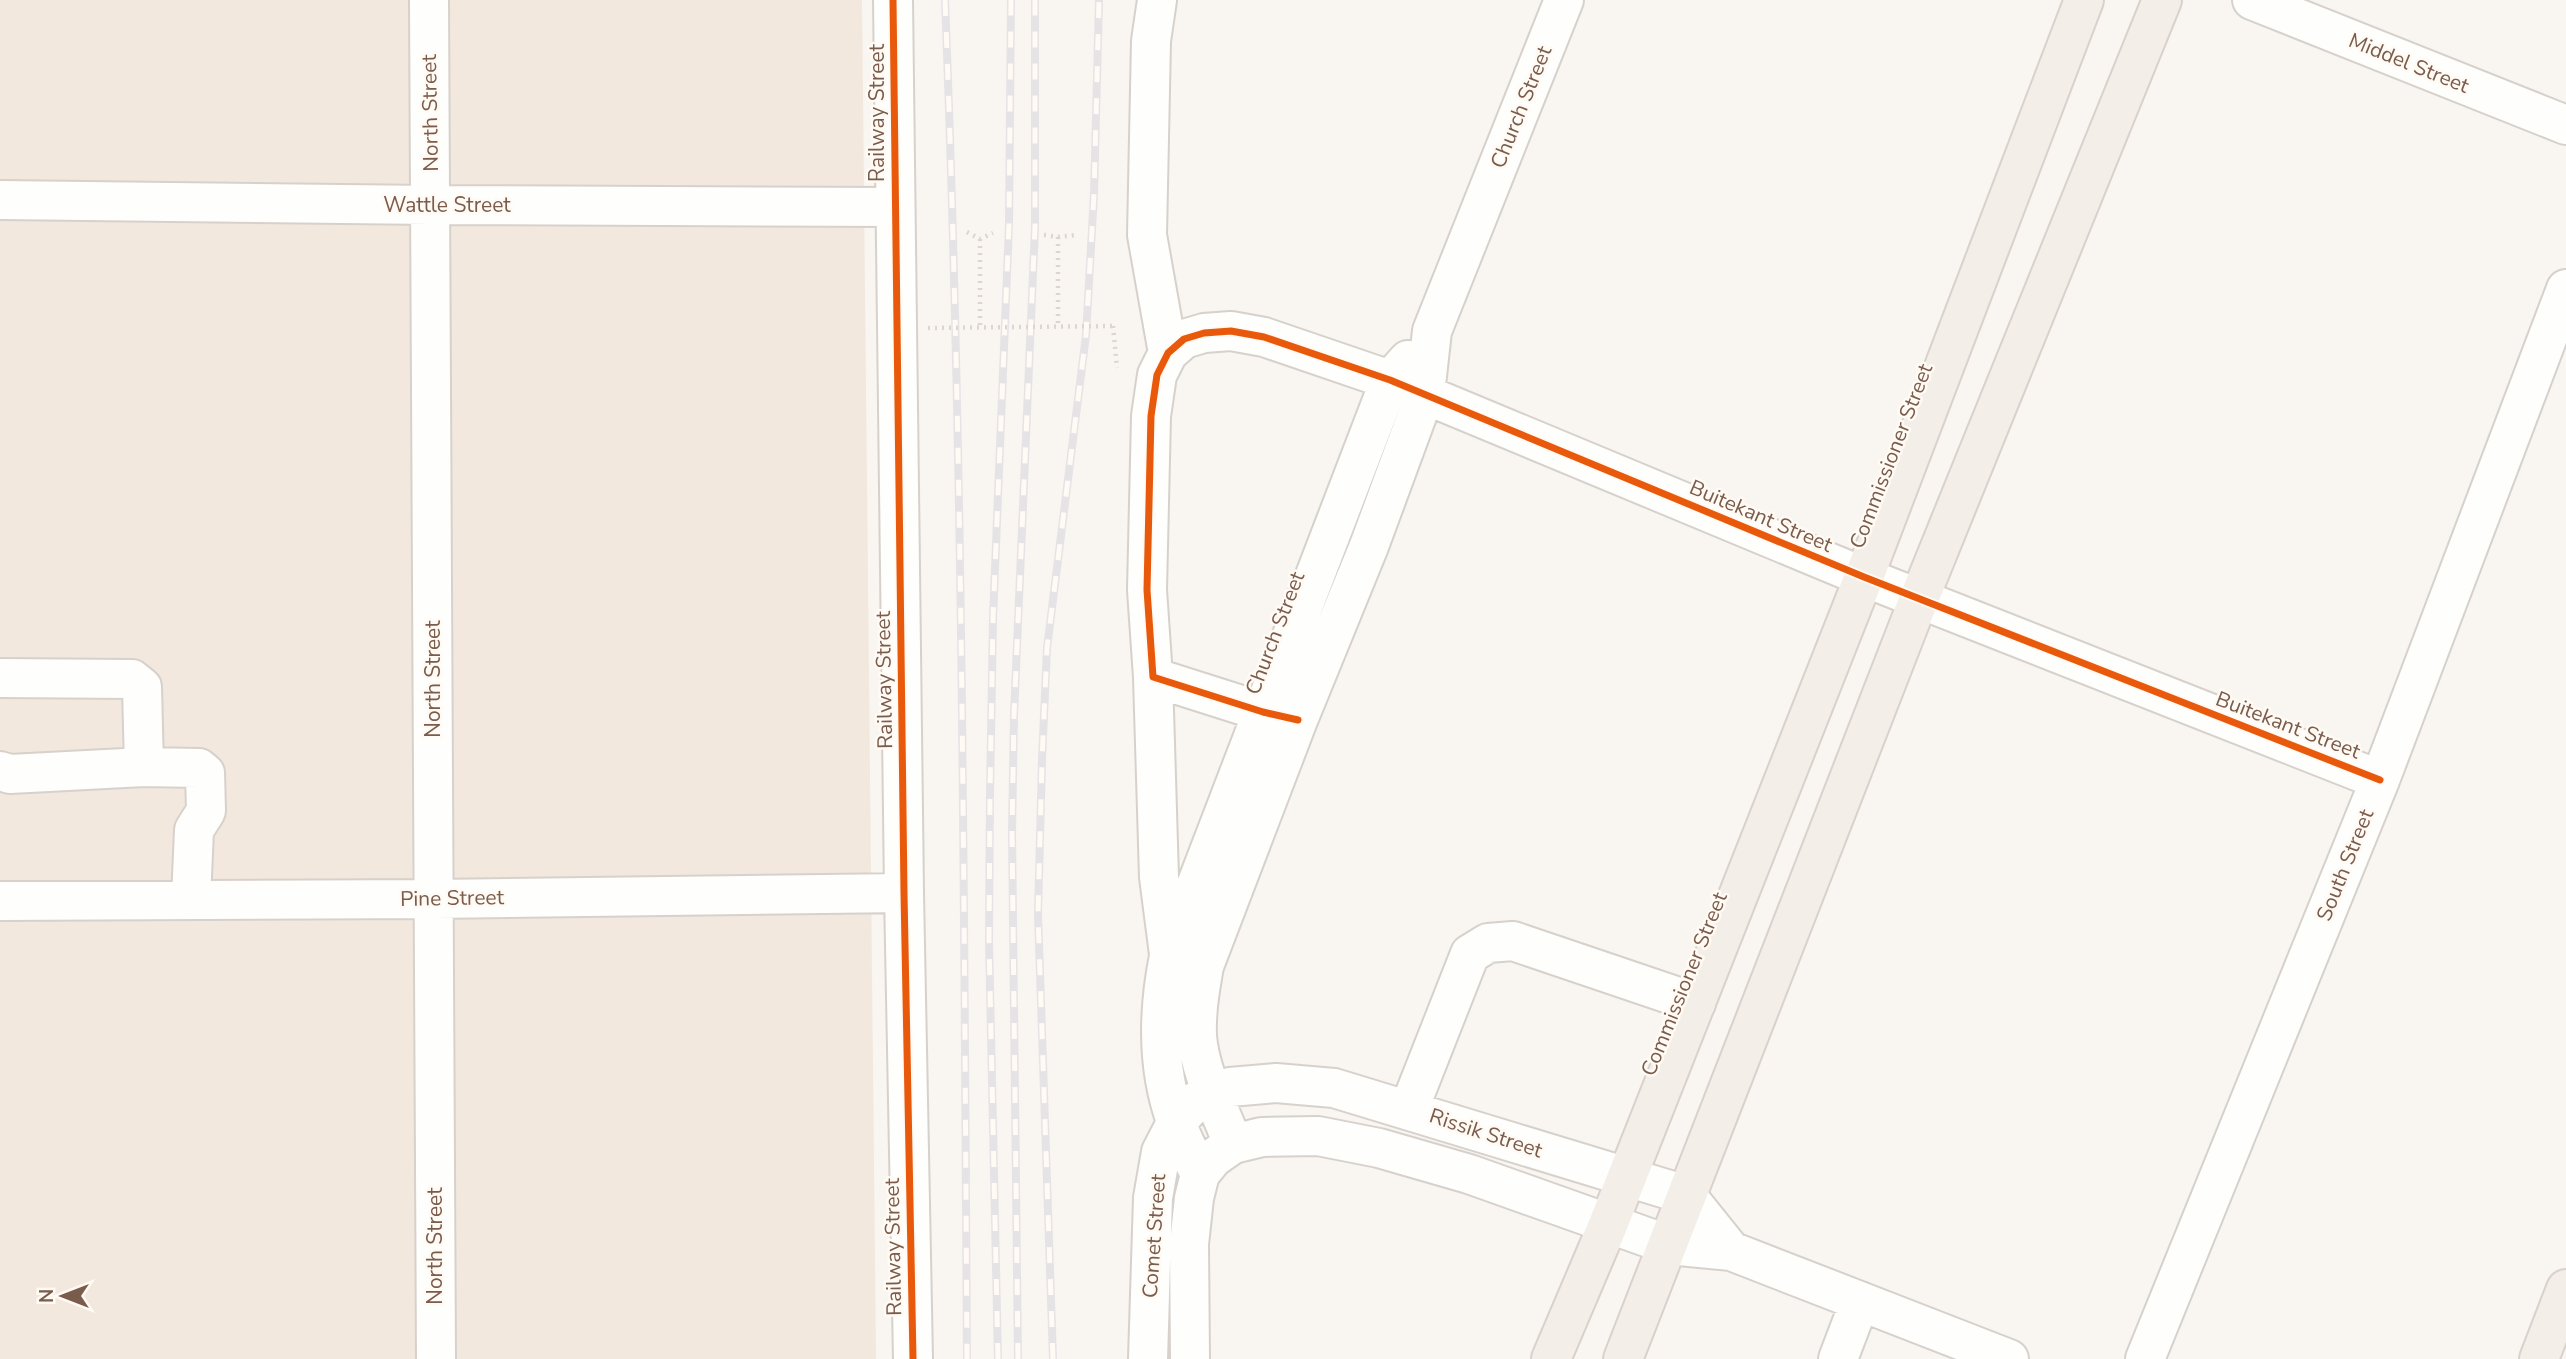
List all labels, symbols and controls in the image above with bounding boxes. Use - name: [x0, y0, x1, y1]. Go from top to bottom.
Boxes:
- street label: Middel Street: [2345, 26, 2474, 100]
- street label: Church Street: [1484, 41, 1558, 172]
- street label: Railway Street: [863, 43, 891, 182]
- street label: North Street: [415, 53, 445, 172]
- street label: Wattle Street: [383, 191, 511, 219]
- street label: Commissioner Street: [1843, 359, 1939, 552]
- street label: Buitekant Street: [1685, 473, 1837, 559]
- street label: Church Street: [1239, 567, 1312, 699]
- street label: Railway Street: [869, 610, 899, 749]
- street label: North Street: [419, 620, 447, 738]
- street label: Buitekant Street: [2212, 685, 2365, 766]
- street label: South Street: [2310, 804, 2380, 925]
- street label: Pine Street: [400, 883, 505, 913]
- street label: Commissioner Street: [1634, 887, 1734, 1080]
- street label: Rissik Street: [1426, 1102, 1547, 1165]
- street label: Comet Street: [1136, 1172, 1172, 1299]
- street label: Railway Street: [878, 1177, 908, 1316]
- street label: North Street: [421, 1187, 449, 1305]
- north arrow: [28, 1261, 98, 1331]
- text: N: [34, 1289, 60, 1303]

